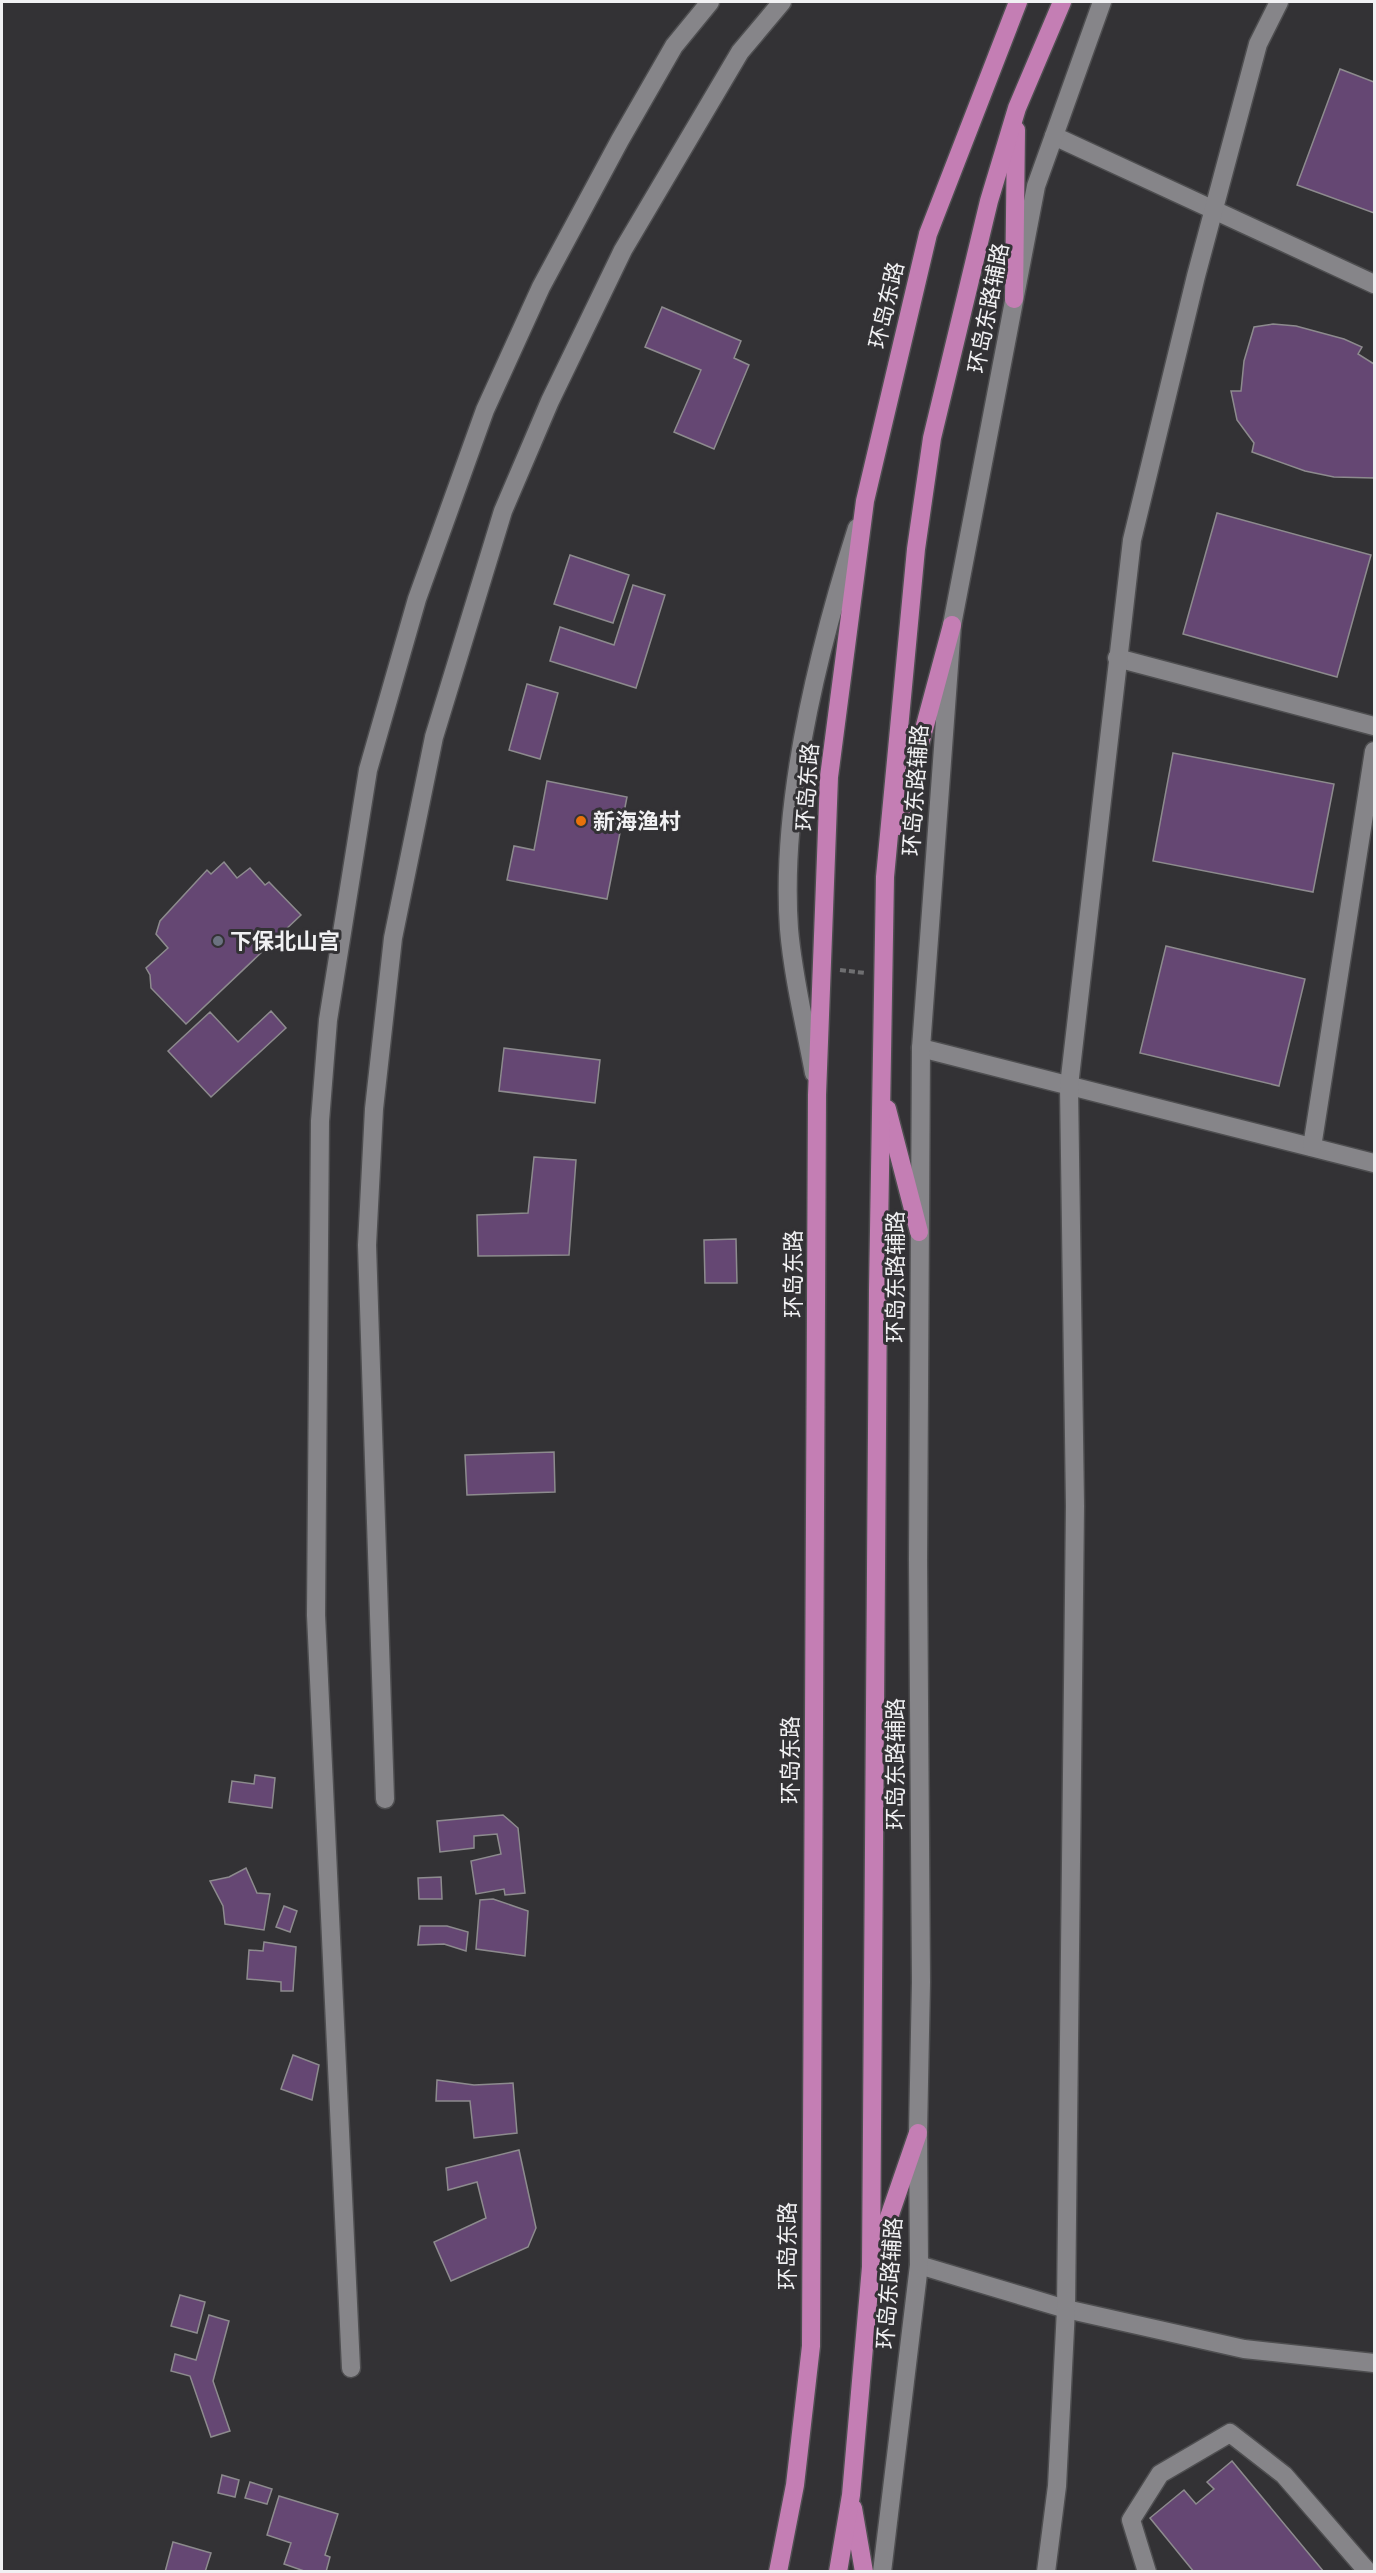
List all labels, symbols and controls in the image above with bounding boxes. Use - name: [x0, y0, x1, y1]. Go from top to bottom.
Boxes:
- street label: 环岛东路辅路: [960, 240, 1016, 376]
- street label: 环岛东路: [861, 259, 911, 351]
- street label: 环岛东路辅路: [894, 723, 936, 857]
- street label: 环岛东路: [788, 742, 826, 832]
- place label: 新海渔村: [593, 805, 681, 837]
- marker: 新海渔村: [574, 814, 588, 828]
- place label: 下保北山宫: [230, 925, 340, 957]
- marker: 下保北山宫: [211, 934, 225, 948]
- street label: 环岛东路辅路: [879, 1211, 911, 1343]
- street label: 环岛东路: [777, 1230, 809, 1318]
- street label: 环岛东路辅路: [879, 1698, 911, 1830]
- street label: 环岛东路: [774, 1716, 806, 1804]
- street label: 环岛东路: [771, 2202, 803, 2290]
- street label: 环岛东路辅路: [868, 2216, 910, 2350]

